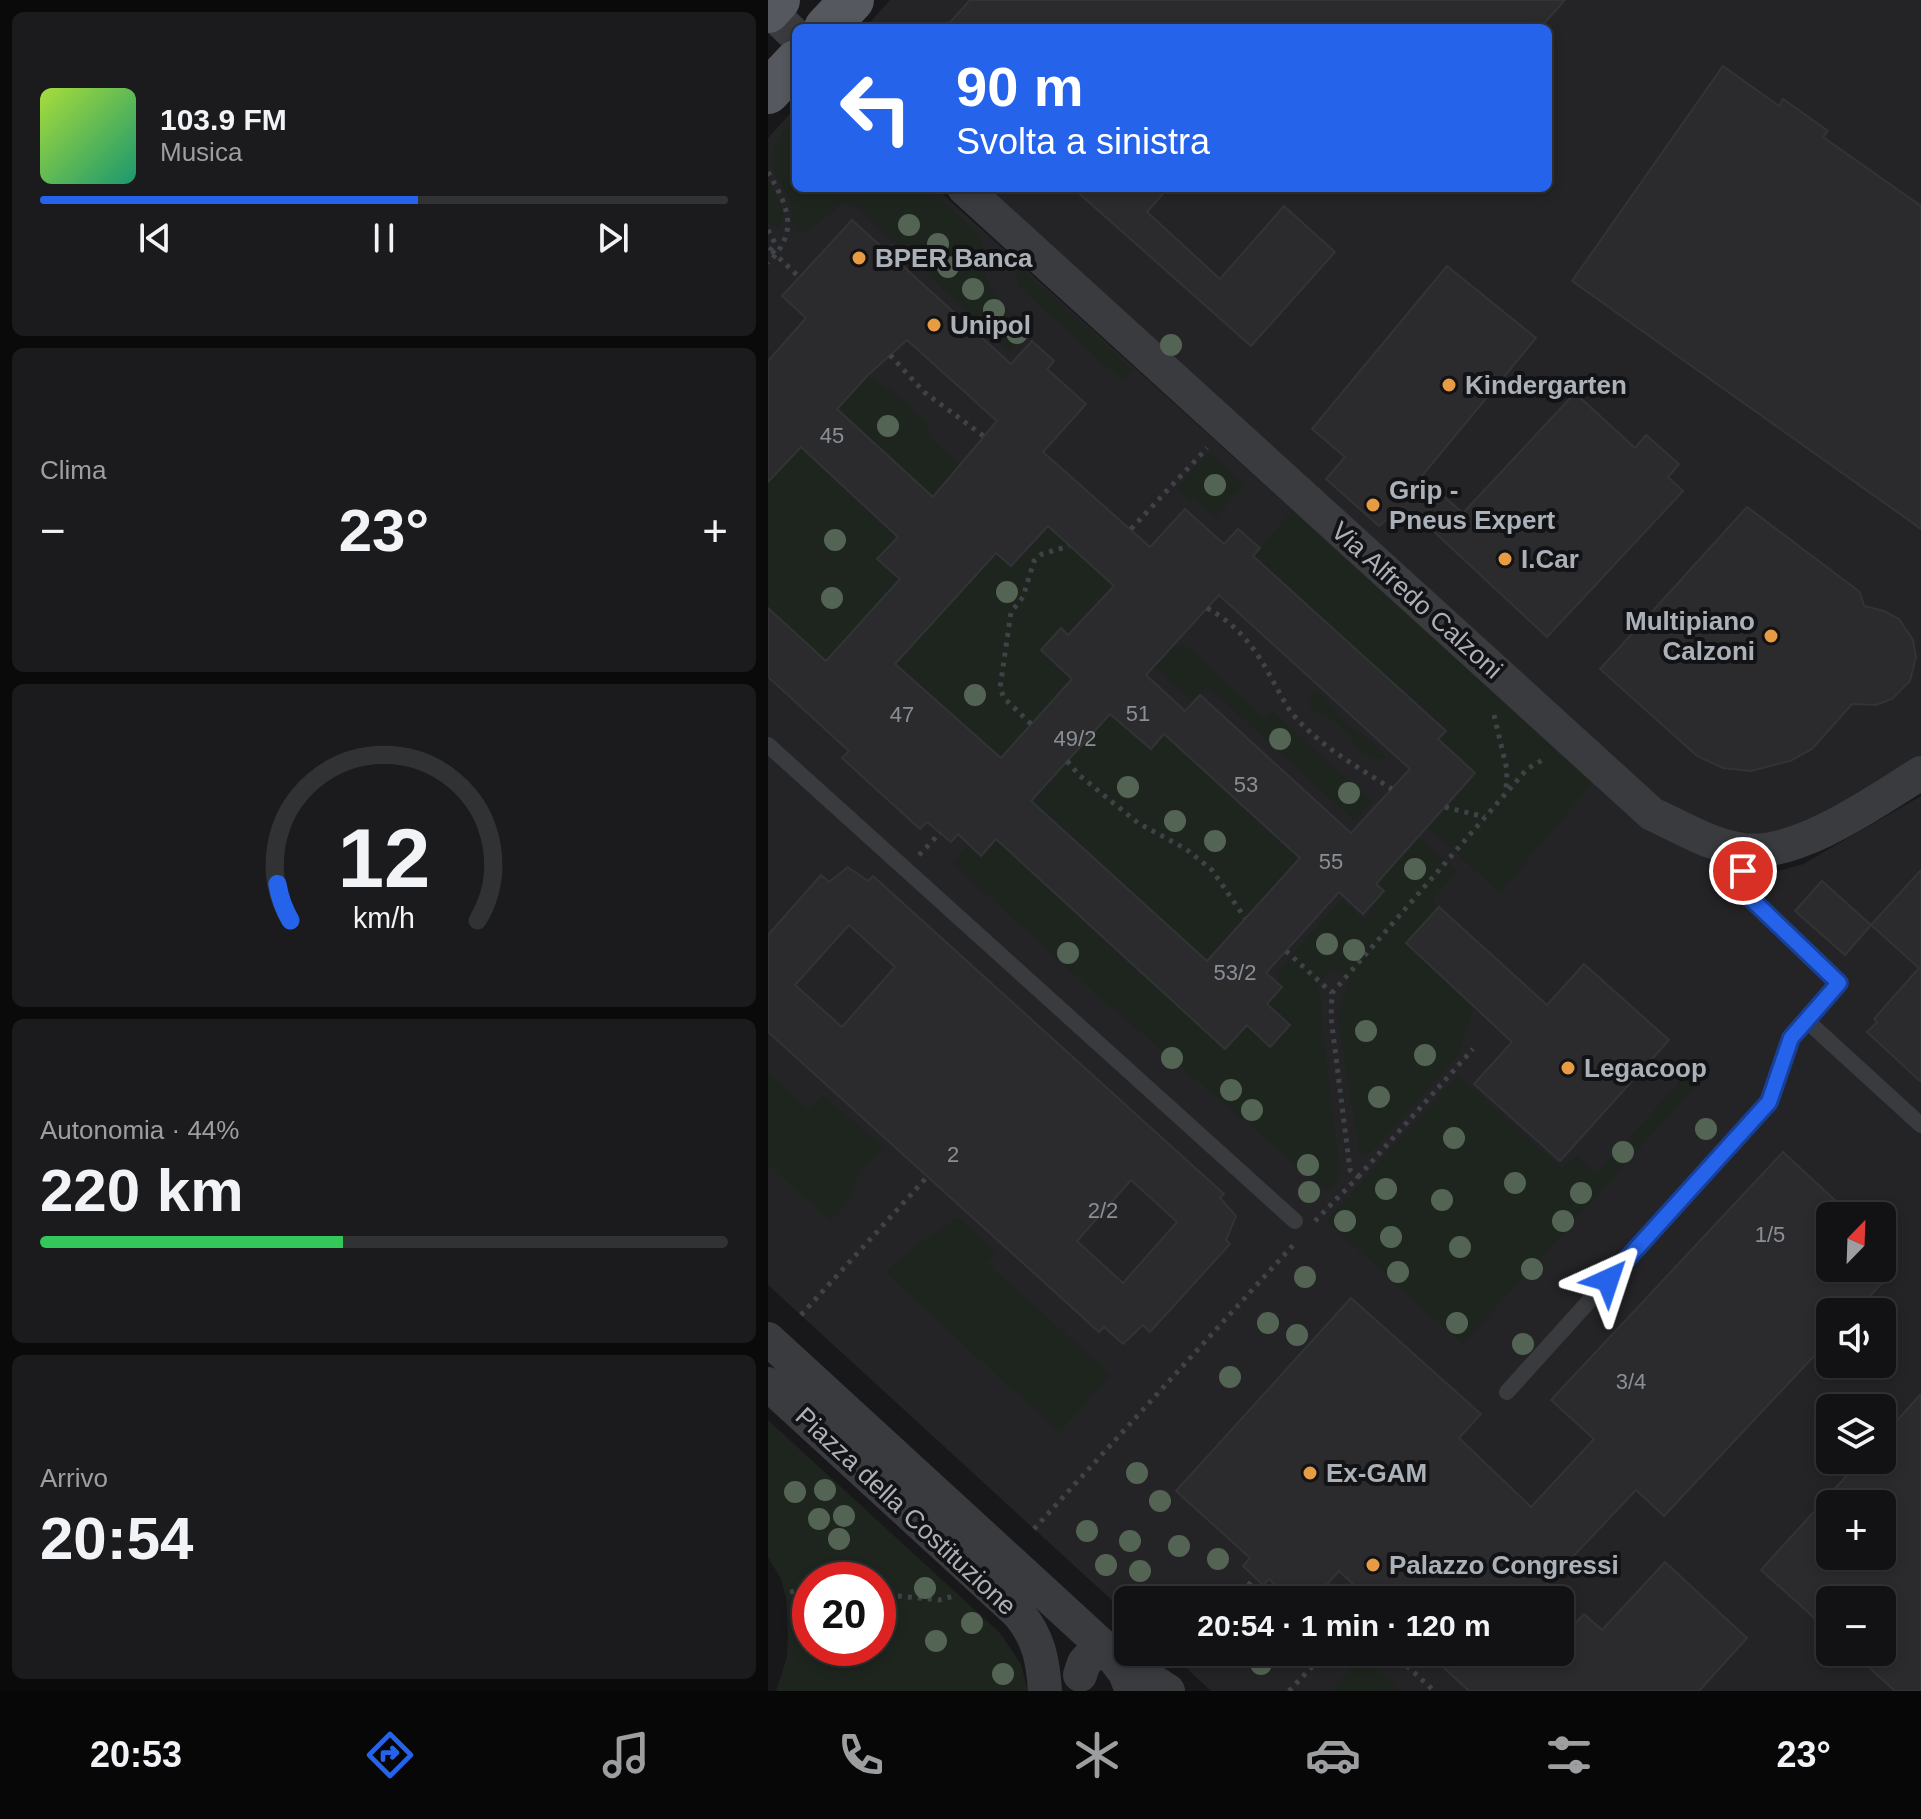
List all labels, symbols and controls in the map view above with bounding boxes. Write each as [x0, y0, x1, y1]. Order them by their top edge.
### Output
text: 90 m [956, 55, 1084, 118]
icon: left [824, 56, 928, 160]
text: 103.9 FM [160, 103, 287, 136]
text: Svolta a sinistra [956, 121, 1210, 162]
text: Musica [160, 137, 242, 167]
icon: previous [133, 216, 177, 260]
icon: pause [362, 216, 406, 260]
icon: next [591, 216, 635, 260]
place label: BPER Banca [875, 243, 1033, 273]
marker: BPER Banca [850, 249, 868, 267]
place label: Unipol [950, 310, 1031, 340]
marker: Unipol [925, 316, 943, 334]
place label: Kindergarten [1465, 370, 1627, 400]
marker: Kindergarten [1440, 376, 1458, 394]
house number: 45 [820, 423, 844, 448]
text: Clima [40, 455, 106, 485]
place label: Grip - Pneus Expert [1389, 475, 1556, 535]
marker: Grip - Pneus Expert [1364, 496, 1382, 514]
text: 23° [339, 497, 429, 564]
text: − [40, 506, 66, 555]
text: + [702, 506, 728, 555]
street label: Via Alfredo Calzoni [1326, 516, 1508, 684]
place label: I.Car [1521, 544, 1579, 574]
marker: I.Car [1496, 550, 1514, 568]
place label: Multipiano Calzoni [1625, 606, 1755, 666]
marker: Multipiano Calzoni [1762, 627, 1780, 645]
house number: 51 [1126, 701, 1150, 726]
house number: 47 [890, 702, 914, 727]
house number: 49/2 [1054, 726, 1096, 751]
house number: 53 [1234, 772, 1258, 797]
text: 12 [338, 812, 430, 905]
pin [1709, 837, 1777, 905]
house number: 55 [1319, 849, 1343, 874]
icon: arrive [1721, 849, 1765, 893]
text: km/h [353, 903, 415, 935]
house number: 53/2 [1214, 960, 1256, 985]
place label: Legacoop [1584, 1053, 1707, 1083]
marker: Legacoop [1559, 1059, 1577, 1077]
text: Autonomia · 44% [40, 1115, 239, 1145]
house number: 2 [947, 1142, 959, 1167]
text: 220 km [40, 1157, 244, 1224]
house number: 2/2 [1088, 1198, 1118, 1223]
north arrow [1816, 1202, 1896, 1282]
map controls [1816, 1202, 1896, 1666]
house number: 1/5 [1755, 1222, 1785, 1247]
position arrow [1566, 1238, 1650, 1322]
button: sound [1816, 1298, 1896, 1378]
house number: 3/4 [1616, 1369, 1646, 1394]
button: layers [1816, 1394, 1896, 1474]
street label: Piazza della Costituzione [790, 1401, 1022, 1621]
place label: Ex-GAM [1326, 1458, 1427, 1488]
text: Arrivo [40, 1463, 108, 1493]
marker: Ex-GAM [1301, 1464, 1319, 1482]
button: + [1816, 1490, 1896, 1570]
text: 20:54 [40, 1505, 193, 1572]
place label: Palazzo Congressi [1389, 1550, 1619, 1580]
marker: Palazzo Congressi [1364, 1556, 1382, 1574]
speed limit sign: 20 [792, 1562, 896, 1666]
button: − [1816, 1586, 1896, 1666]
text: 20:54 · 1 min · 120 m [1197, 1609, 1491, 1642]
icon: directions [362, 1727, 418, 1783]
icon: music [598, 1727, 654, 1783]
icon: phone [833, 1727, 889, 1783]
icon: climate [1069, 1727, 1125, 1783]
icon: car [1305, 1727, 1361, 1783]
icon: filters [1541, 1727, 1597, 1783]
text: 20:53 [90, 1734, 182, 1775]
text: 23° [1777, 1734, 1831, 1775]

